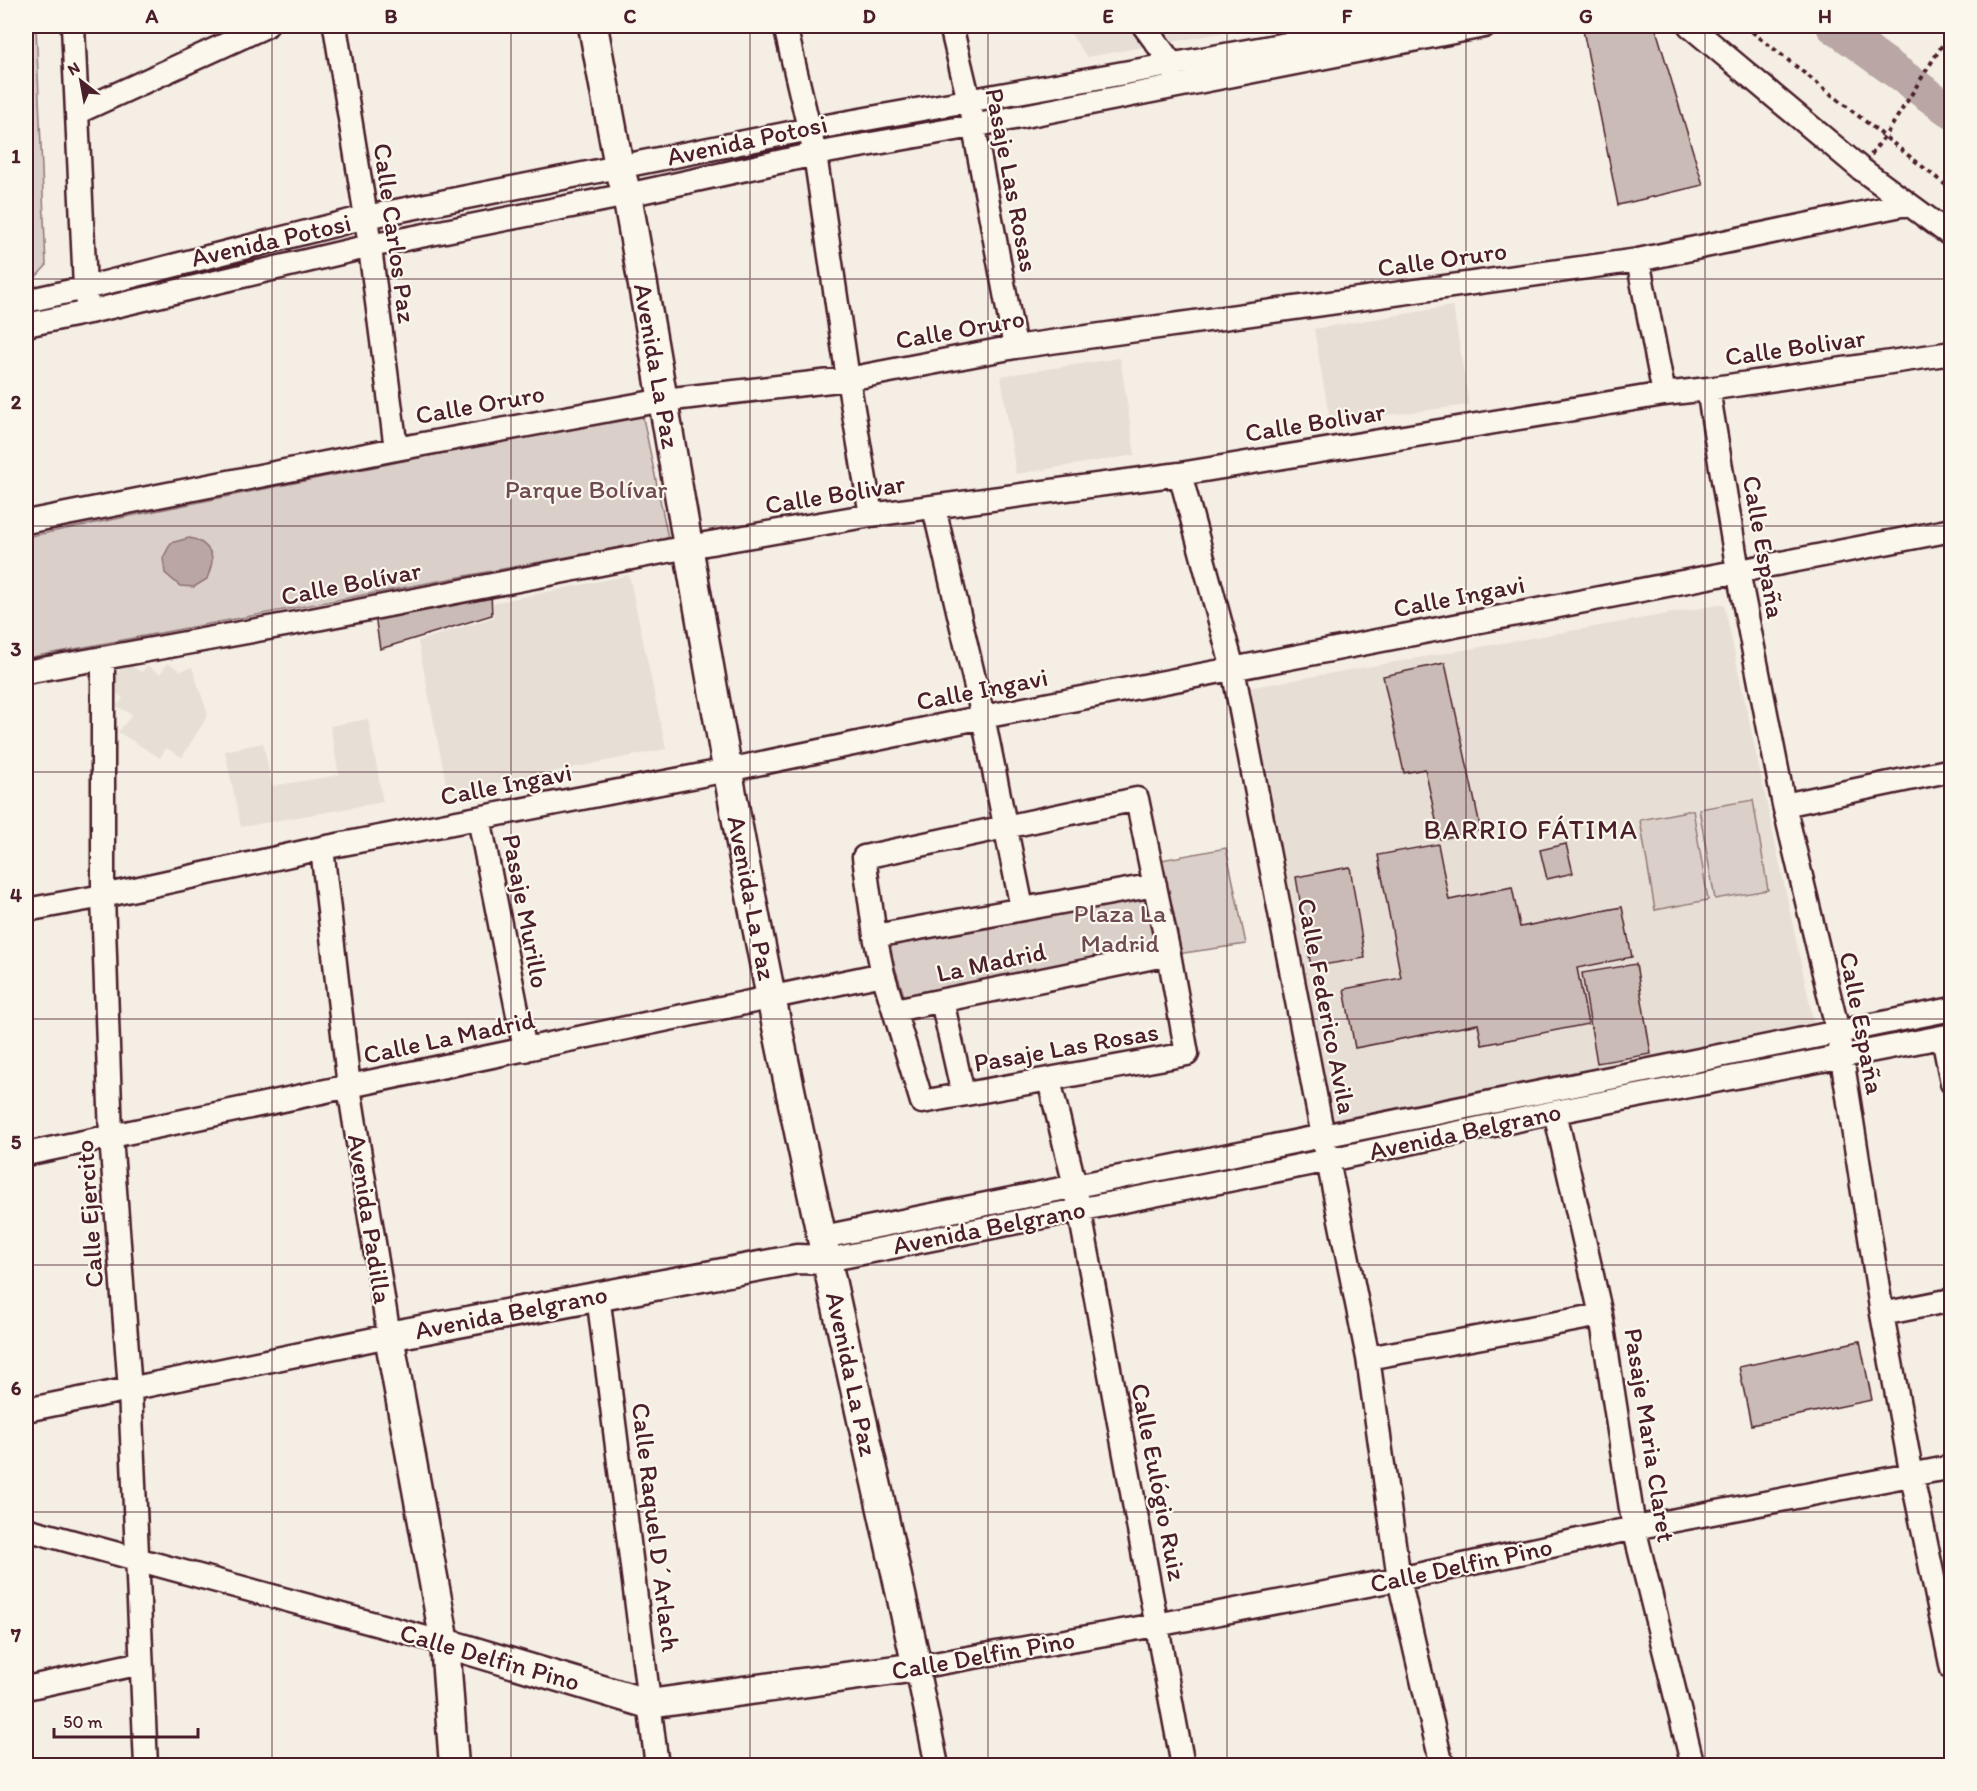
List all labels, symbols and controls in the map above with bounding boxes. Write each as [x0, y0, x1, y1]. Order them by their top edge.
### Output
text: A [145, 4, 159, 28]
text: B [385, 4, 398, 28]
text: C [624, 4, 637, 28]
text: D [862, 4, 876, 28]
text: E [1102, 4, 1114, 28]
text: F [1342, 4, 1353, 28]
text: G [1579, 4, 1593, 28]
text: H [1818, 4, 1832, 28]
north arrow [51, 51, 111, 111]
text: N [64, 58, 83, 79]
street label: Pasaje Las Rosas [978, 85, 1046, 275]
street label: Avenida Potosi [664, 107, 830, 173]
street label: Calle Carlos Paz [367, 141, 423, 325]
text: 1 [11, 144, 21, 168]
street label: Avenida Potosi [188, 206, 354, 274]
street label: Calle Oruro [1375, 234, 1509, 284]
street label: Avenida La Paz [627, 281, 687, 451]
street label: Calle Oruro [893, 302, 1027, 356]
street label: Calle Bolivar [1723, 321, 1867, 373]
street label: Calle Oruro [413, 377, 547, 431]
text: 2 [11, 390, 22, 414]
street label: Calle Bolivar [1243, 395, 1388, 449]
street label: Calle Bolivar [763, 467, 908, 521]
park label: Parque Bolívar [505, 473, 667, 505]
street label: Calle España [1736, 473, 1792, 621]
street label: Calle Bolívar [278, 554, 424, 612]
street label: Calle Ingavi [1391, 568, 1527, 624]
text: 3 [11, 637, 22, 661]
street label: Calle Ingavi [914, 661, 1050, 717]
street label: Calle Ingavi [438, 756, 574, 812]
street label: Avenida La Paz [720, 813, 784, 983]
district label: BARRIO FÁTIMA [1424, 813, 1638, 846]
street label: Pasaje Murillo [495, 831, 557, 991]
text: 4 [10, 883, 22, 907]
street label: Calle Federico Avila [1290, 895, 1364, 1117]
park label: Plaza La Madrid [1074, 897, 1167, 959]
street label: La Madrid [933, 935, 1049, 989]
street label: Calle España [1832, 949, 1892, 1098]
street label: Calle La Madrid [360, 1003, 538, 1071]
street label: Pasaje Las Rosas [971, 1015, 1161, 1079]
street label: Avenida Belgrano [1366, 1095, 1564, 1167]
text: 5 [11, 1130, 22, 1154]
street label: Avenida Padilla [341, 1132, 399, 1307]
street label: Calle Ejercito [68, 1139, 110, 1289]
street label: Avenida Belgrano [890, 1193, 1088, 1261]
street label: Avenida Belgrano [412, 1278, 610, 1346]
street label: Avenida La Paz [819, 1289, 885, 1459]
street label: Pasaje Maria Claret [1617, 1326, 1683, 1545]
text: 6 [11, 1376, 22, 1400]
street label: Calle Eulógio Ruiz [1124, 1380, 1194, 1584]
street label: Calle Raquel D´Arlach [625, 1401, 687, 1653]
street label: Calle Delfin Pino [1367, 1530, 1555, 1600]
street label: Calle Delfin Pino [396, 1616, 584, 1698]
text: 7 [10, 1623, 21, 1647]
street label: Calle Delfin Pino [889, 1623, 1077, 1687]
scale bar [54, 1701, 198, 1739]
text: 50 m [63, 1711, 103, 1733]

